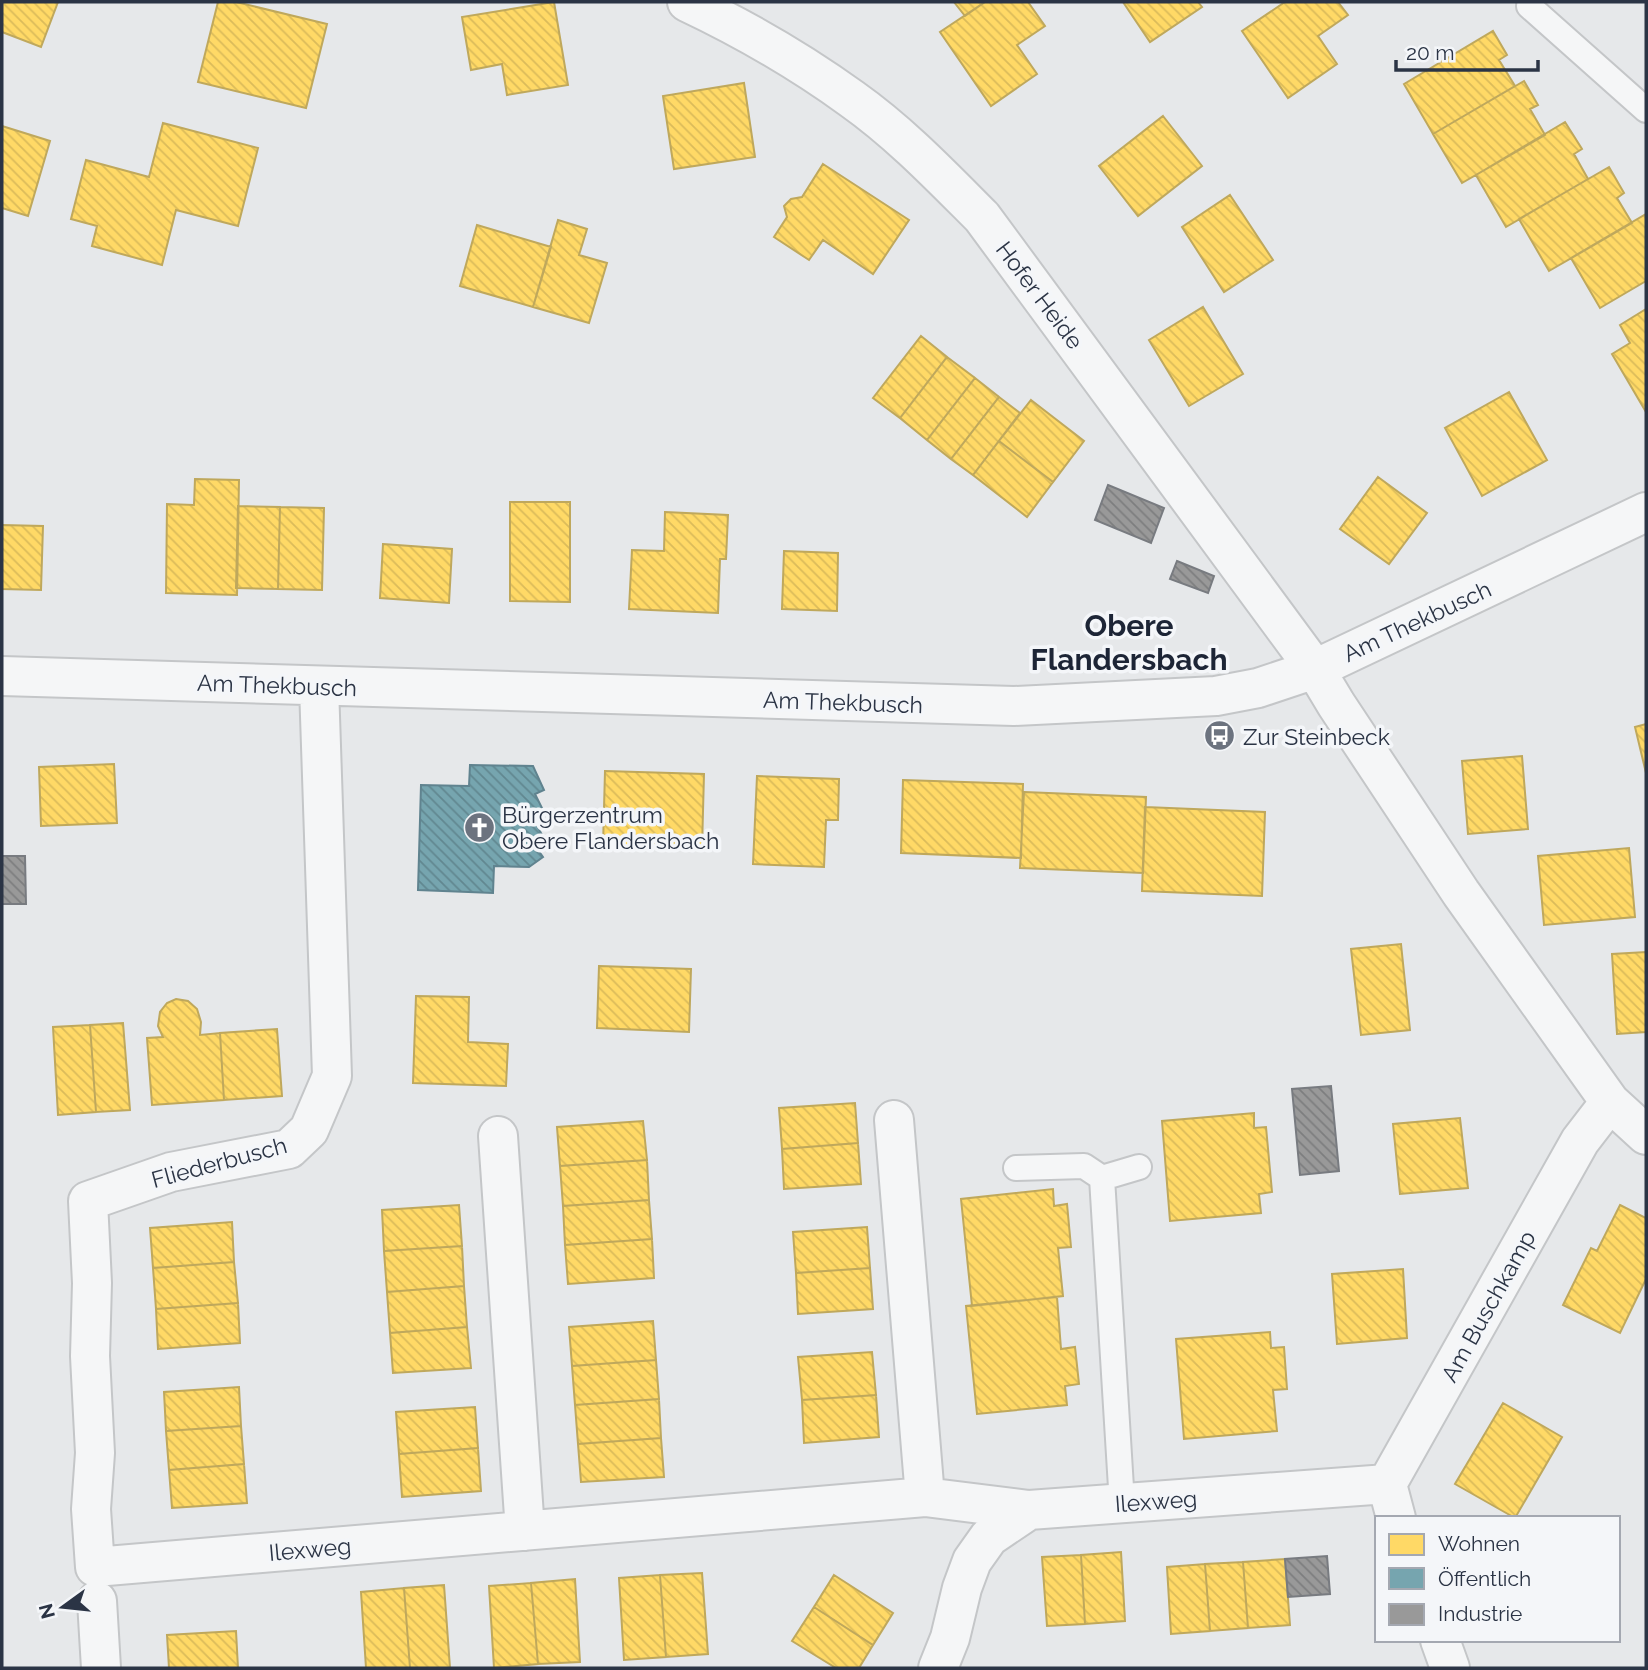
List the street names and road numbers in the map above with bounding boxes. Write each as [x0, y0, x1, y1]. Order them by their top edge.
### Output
street label: Hofer Heide [991, 236, 1089, 354]
street label: Am Thekbusch [1339, 575, 1495, 667]
street label: Am Thekbusch [197, 669, 357, 701]
street label: Am Thekbusch [763, 686, 923, 718]
street label: Fliederbusch [148, 1131, 290, 1193]
street label: Am Buschkamp [1435, 1226, 1541, 1386]
street label: Ilexweg [1114, 1485, 1198, 1517]
street label: Ilexweg [268, 1532, 352, 1566]

